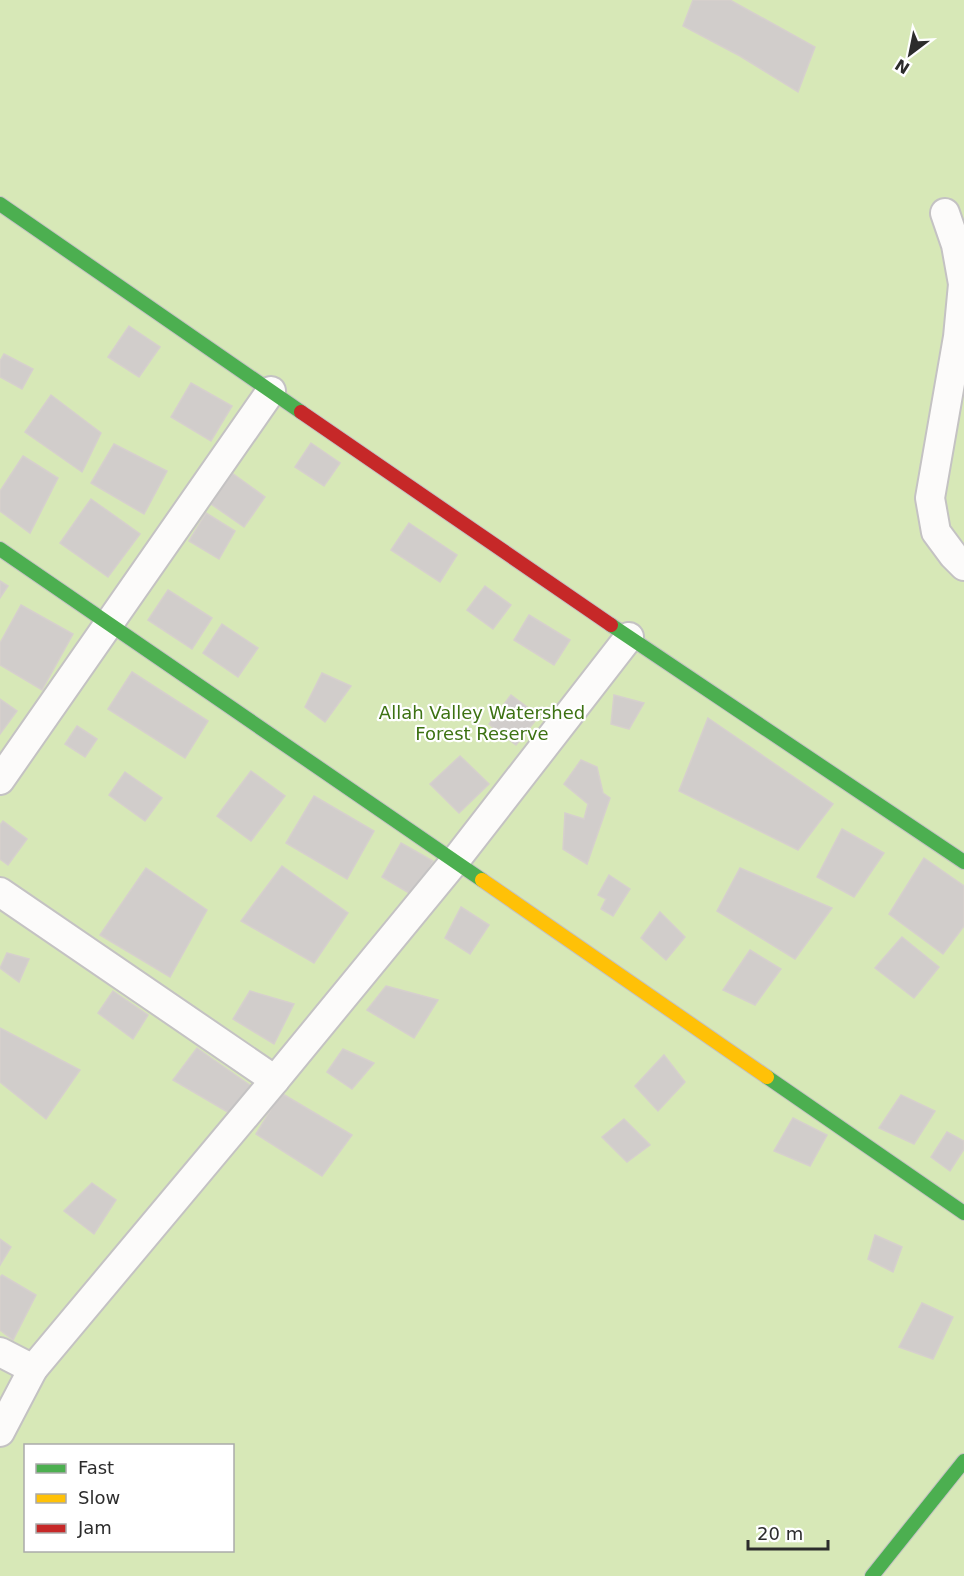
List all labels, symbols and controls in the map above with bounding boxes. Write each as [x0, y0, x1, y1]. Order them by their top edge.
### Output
north arrow [880, 24, 940, 84]
text: N [892, 55, 913, 78]
park label: Allah Valley Watershed Forest Reserve [379, 702, 585, 744]
legend [24, 1444, 234, 1552]
text: Fast [78, 1457, 114, 1478]
text: Slow [78, 1487, 120, 1508]
scale bar [748, 1513, 828, 1551]
text: Jam [77, 1517, 112, 1538]
text: 20 m [757, 1523, 803, 1544]

